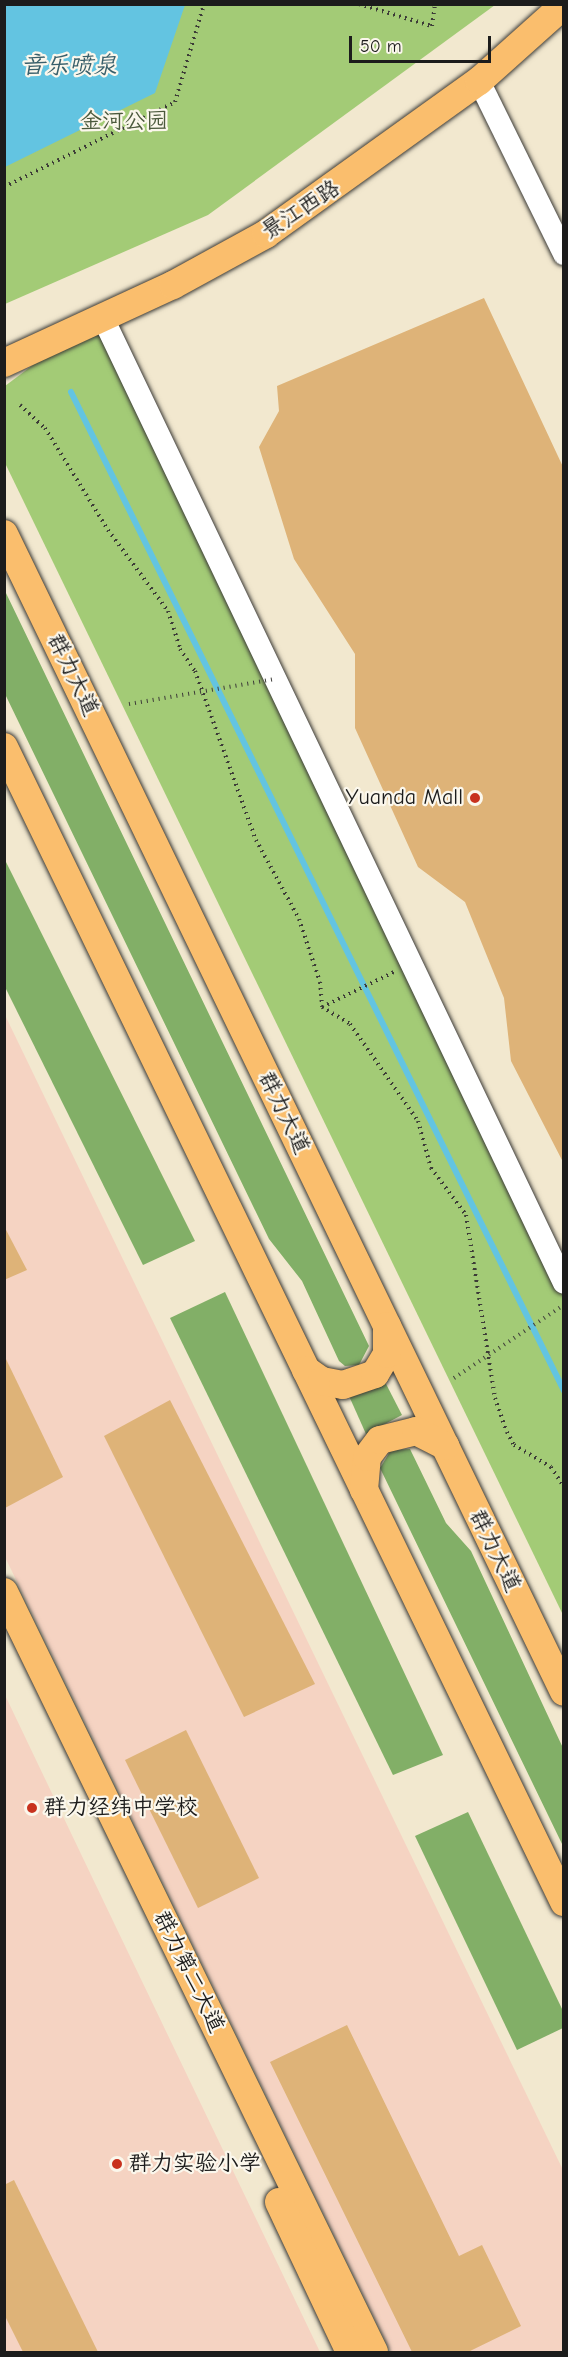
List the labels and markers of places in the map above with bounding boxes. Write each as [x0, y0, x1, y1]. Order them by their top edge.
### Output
place label: Yuanda Mall [345, 785, 463, 811]
marker: Yuanda Mall [468, 791, 482, 805]
place label: 群力经纬中学校 [44, 1795, 198, 1821]
marker: 群力经纬中学校 [25, 1801, 39, 1815]
place label: 群力实验小学 [129, 2151, 261, 2177]
marker: 群力实验小学 [110, 2157, 124, 2171]

